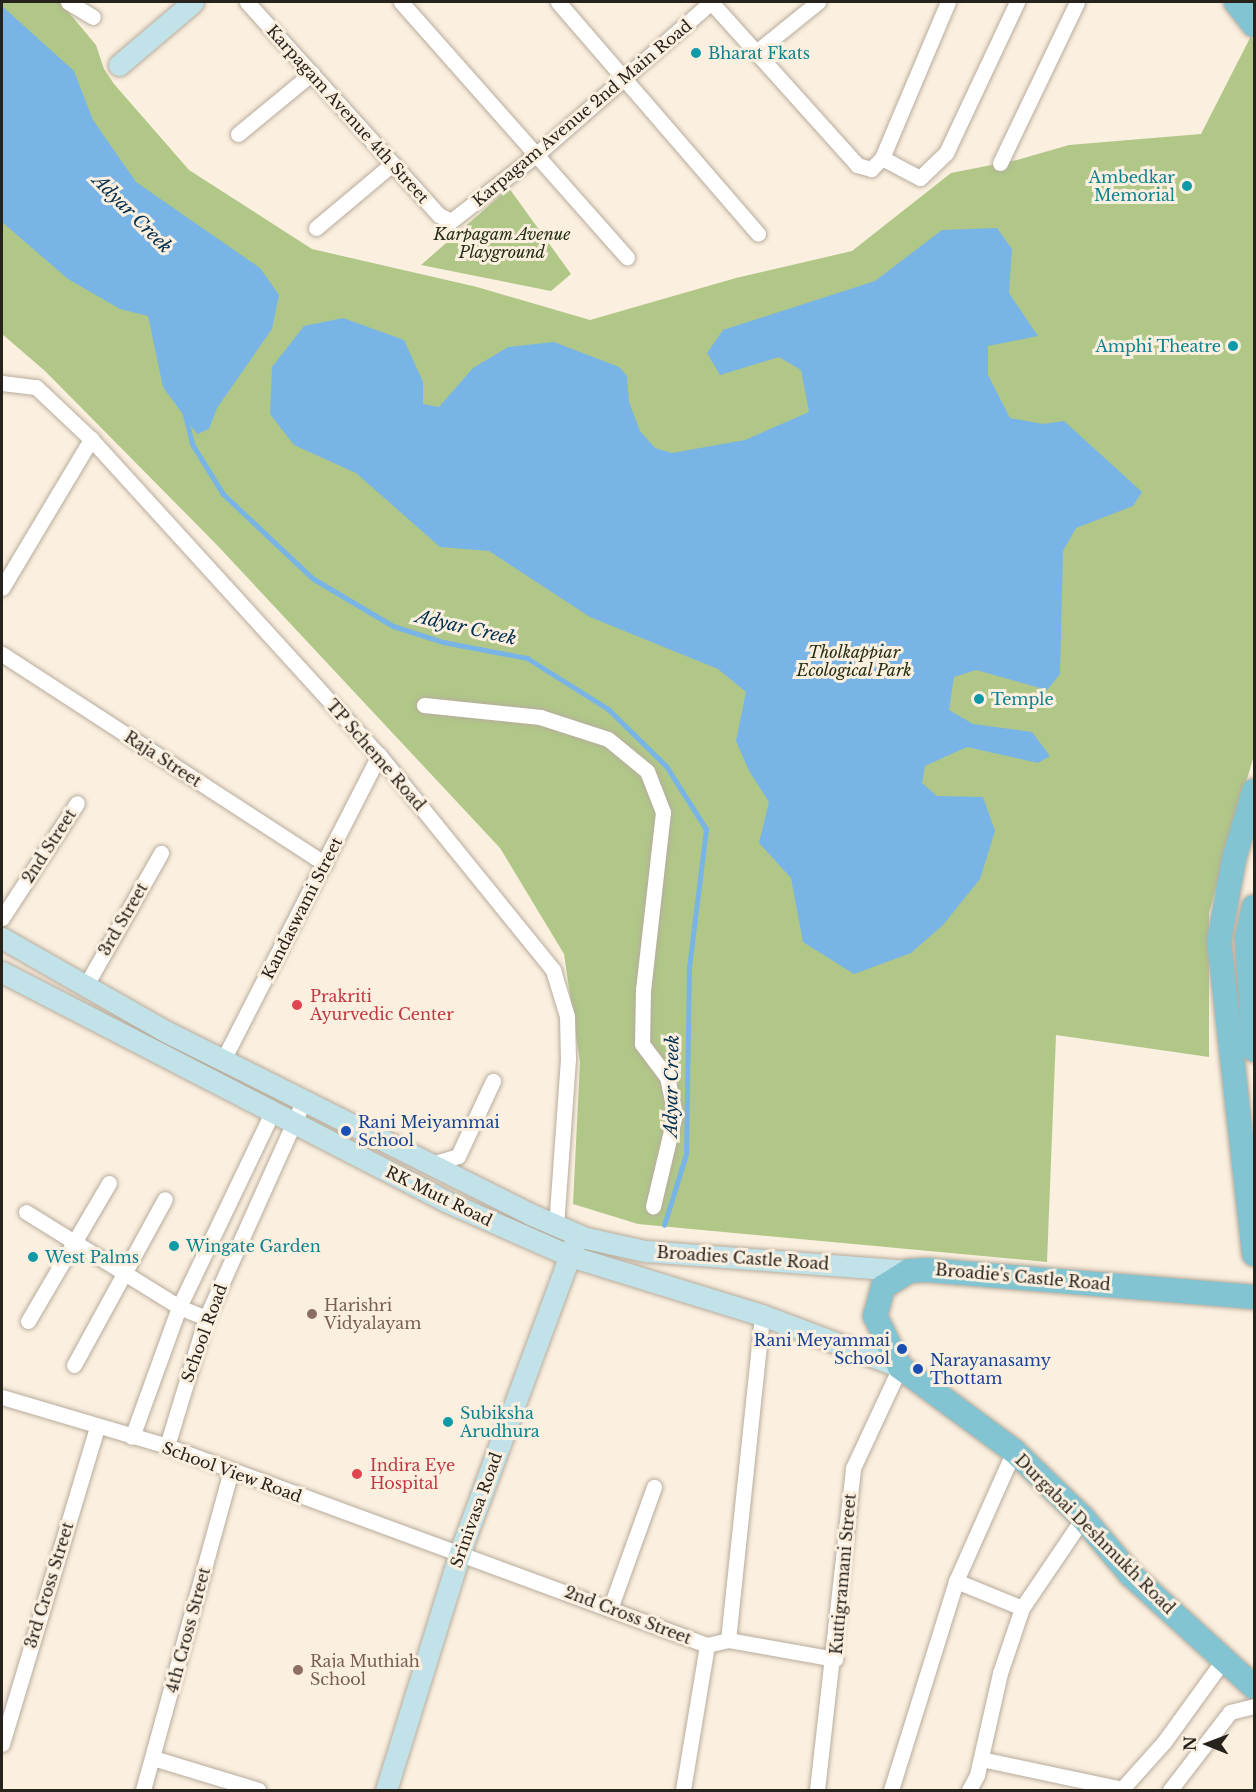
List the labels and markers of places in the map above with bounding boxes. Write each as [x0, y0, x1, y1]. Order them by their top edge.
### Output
place label: Bharat Fkats [708, 43, 810, 63]
marker: Bharat Fkats [689, 46, 703, 60]
place label: Ambedkar Memorial [1089, 167, 1175, 205]
marker: Ambedkar Memorial [1180, 179, 1194, 193]
place label: Amphi Theatre [1095, 336, 1221, 356]
marker: Amphi Theatre [1226, 339, 1240, 353]
place label: Temple [991, 689, 1054, 709]
marker: Temple [972, 692, 986, 706]
place label: Prakriti Ayurvedic Center [310, 986, 454, 1024]
marker: Prakriti Ayurvedic Center [288, 996, 306, 1014]
place label: Rani Meiyammai School [358, 1112, 500, 1150]
marker: Rani Meiyammai School [339, 1124, 353, 1138]
place label: Wingate Garden [186, 1236, 321, 1256]
marker: Wingate Garden [167, 1239, 181, 1253]
place label: West Palms [45, 1247, 139, 1267]
marker: West Palms [26, 1250, 40, 1264]
place label: Harishri Vidyalayam [324, 1295, 421, 1333]
marker: Harishri Vidyalayam [305, 1307, 319, 1321]
place label: Rani Meyammai School [754, 1330, 890, 1368]
marker: Rani Meyammai School [895, 1342, 909, 1356]
place label: Narayanasamy Thottam [930, 1350, 1051, 1388]
marker: Narayanasamy Thottam [911, 1362, 925, 1376]
place label: Subiksha Arudhura [460, 1403, 540, 1441]
marker: Subiksha Arudhura [441, 1415, 455, 1429]
place label: Indira Eye Hospital [370, 1455, 455, 1493]
marker: Indira Eye Hospital [348, 1465, 366, 1483]
place label: Raja Muthiah School [310, 1651, 420, 1689]
marker: Raja Muthiah School [291, 1663, 305, 1677]

